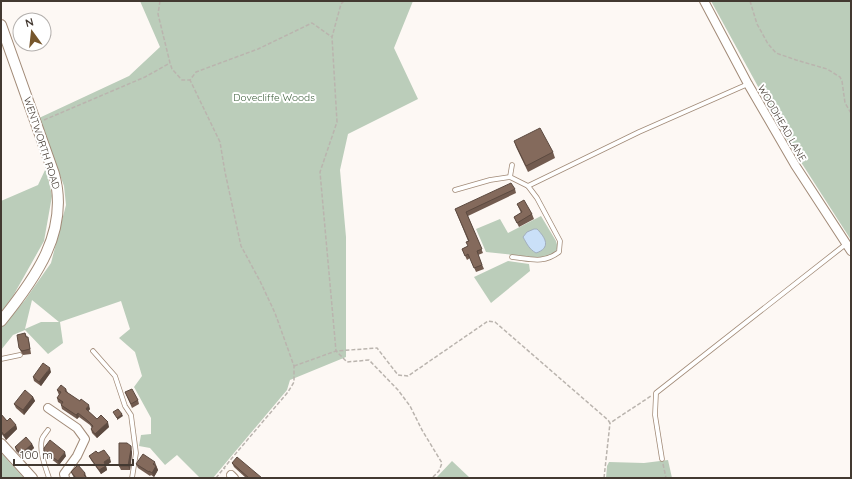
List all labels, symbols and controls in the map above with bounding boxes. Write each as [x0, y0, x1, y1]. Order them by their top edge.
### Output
north arrow [12, 12, 52, 52]
text: N [24, 15, 35, 30]
street label: WOODHEAD LANE [755, 82, 809, 164]
park label: Dovecliffe Woods [233, 91, 315, 104]
street label: WENTWORTH ROAD [21, 95, 63, 191]
scale bar [14, 441, 133, 467]
text: 100 m [20, 447, 53, 462]

